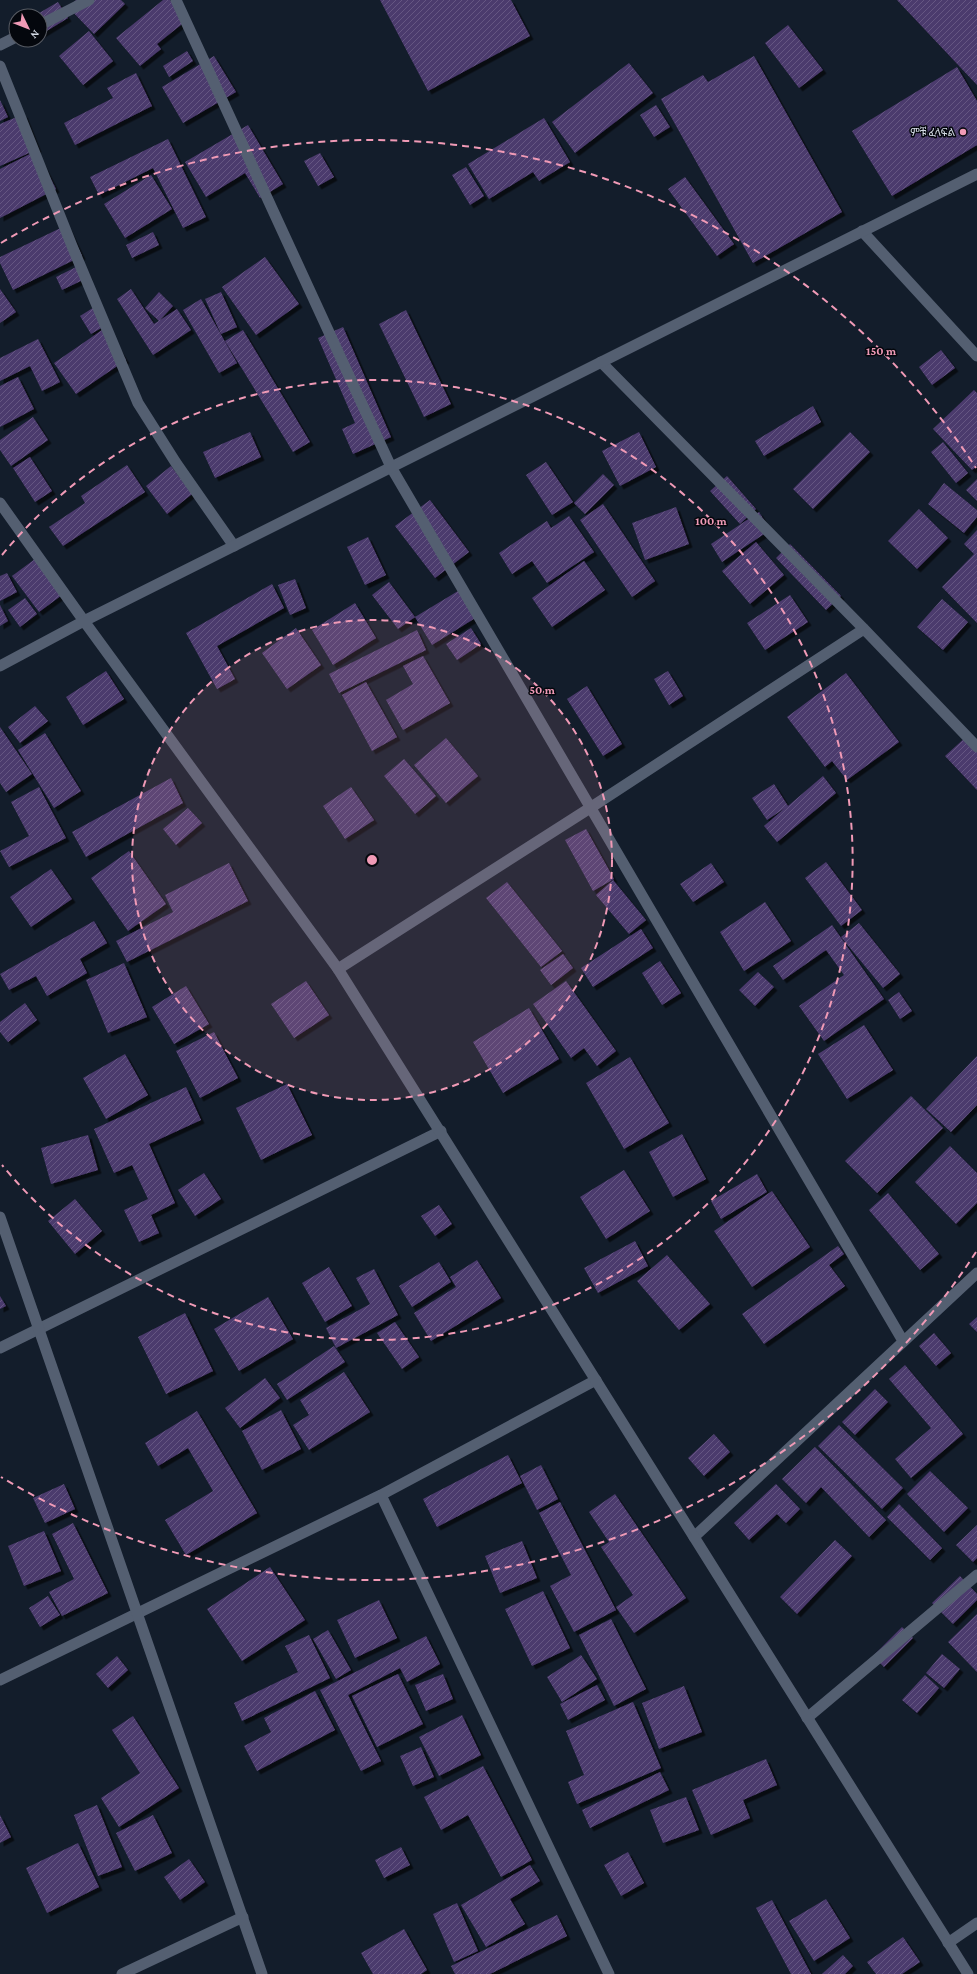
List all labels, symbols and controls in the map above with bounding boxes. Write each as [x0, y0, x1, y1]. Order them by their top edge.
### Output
north arrow [8, 8, 48, 48]
text: N [28, 28, 42, 42]
place label: ምቹ ፈላፍል [910, 126, 956, 138]
marker: ምቹ ፈላፍል [958, 127, 968, 137]
text: 150 m [866, 344, 897, 358]
text: 100 m [695, 514, 728, 528]
text: 50 m [529, 683, 556, 697]
centre of rings [365, 853, 379, 867]

